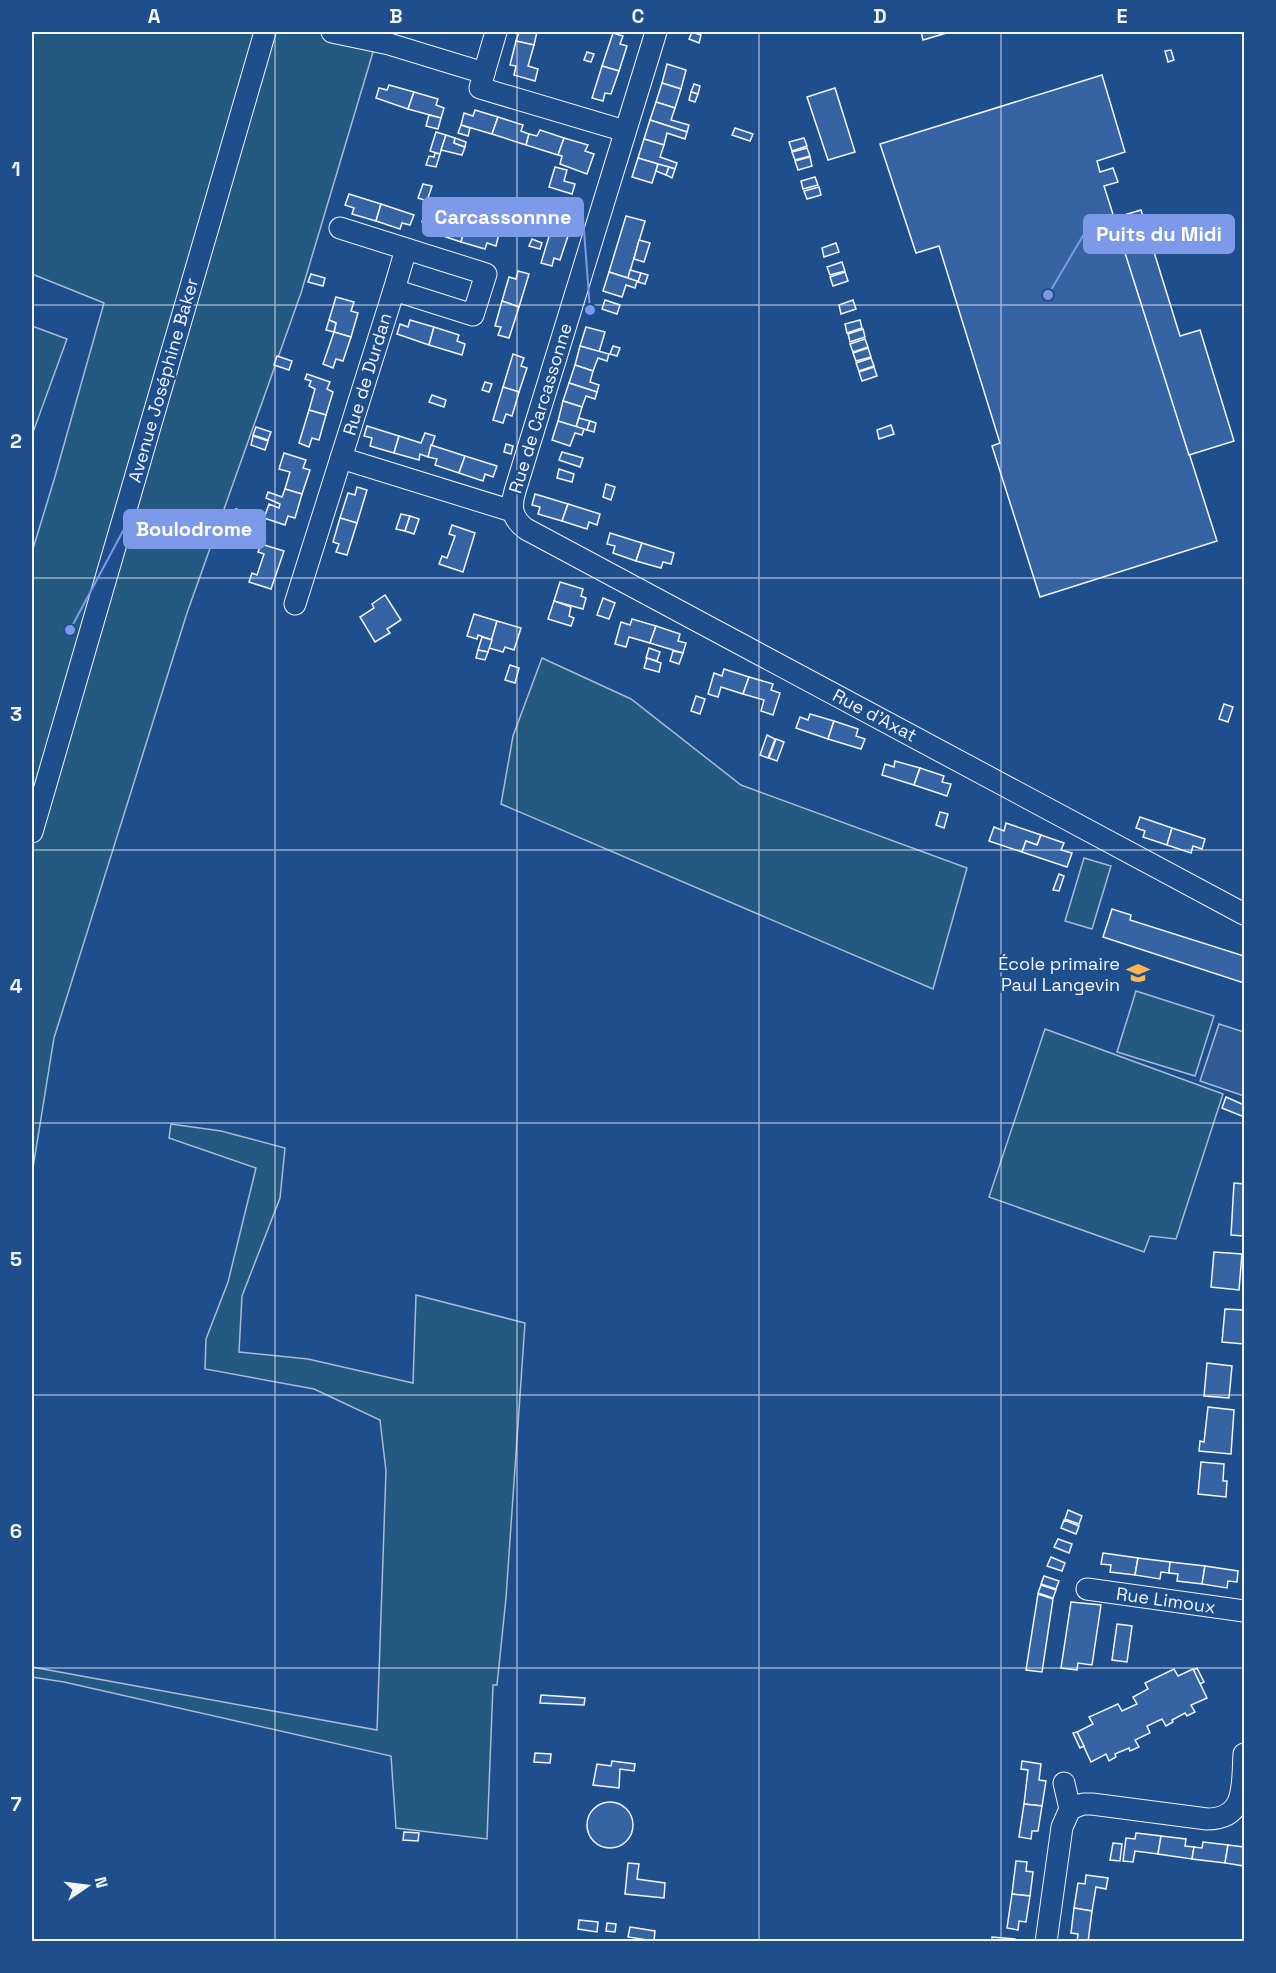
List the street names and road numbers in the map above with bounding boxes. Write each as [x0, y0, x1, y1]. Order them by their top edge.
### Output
street label: Avenue Joséphine Baker [123, 275, 203, 485]
street label: Rue de Durdan [337, 310, 397, 438]
street label: Rue de Carcassonne [503, 320, 577, 496]
street label: Rue d'Axat [829, 683, 921, 747]
street label: Rue Limoux [1115, 1582, 1217, 1618]

